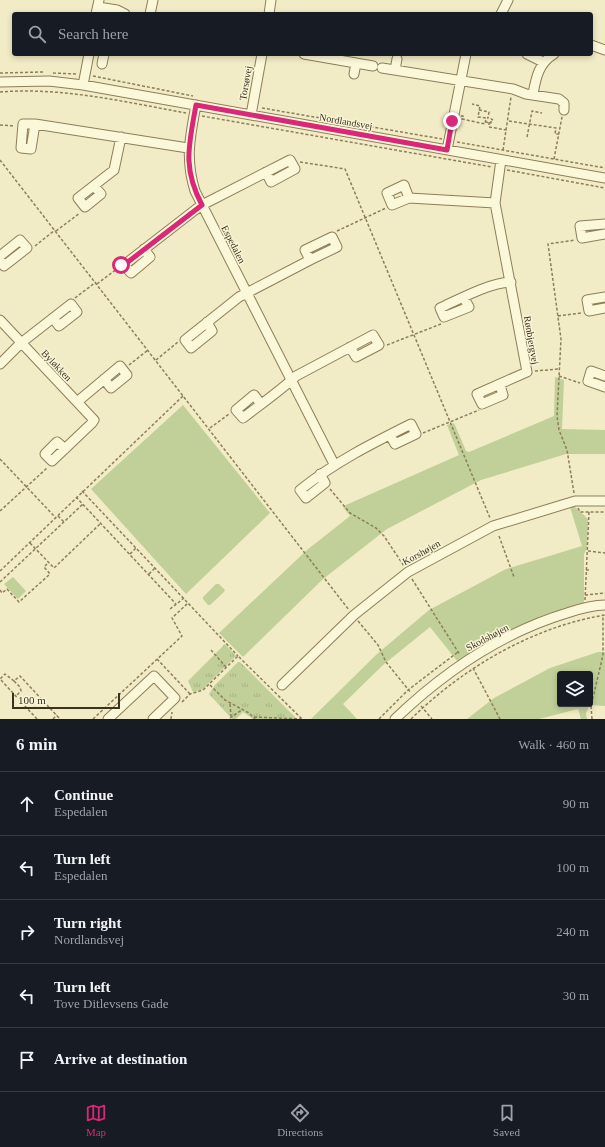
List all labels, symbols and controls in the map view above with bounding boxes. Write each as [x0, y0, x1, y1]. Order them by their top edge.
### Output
search box [12, 12, 593, 56]
icon: search [26, 23, 48, 45]
text: Search here [58, 26, 128, 42]
street label: Torsøvej [237, 65, 254, 101]
street label: Nordlandsvej [318, 111, 373, 132]
route end [443, 112, 461, 130]
street label: Espedalen [219, 223, 248, 265]
route start [112, 256, 130, 274]
street label: Rønbjergvej [522, 315, 541, 365]
street label: Byløkken [39, 347, 74, 383]
street label: Korshøjen [400, 538, 442, 567]
street label: Skodshøjen [464, 622, 510, 653]
map controls [557, 671, 593, 707]
button: layers [557, 671, 593, 707]
scale bar [12, 691, 120, 710]
text: 100 m [18, 694, 46, 706]
text: 6 min [16, 735, 57, 754]
text: Walk · 460 m [518, 737, 589, 752]
text: Continue [54, 787, 113, 803]
icon: ahead [16, 793, 38, 815]
text: 90 m [563, 796, 589, 811]
text: Espedalen [54, 804, 107, 819]
text: Turn left [54, 851, 111, 867]
icon: left [16, 857, 38, 879]
text: 100 m [556, 860, 589, 875]
text: Espedalen [54, 868, 107, 883]
text: Turn right [54, 915, 121, 931]
icon: right [16, 921, 38, 943]
text: 240 m [556, 924, 589, 939]
text: Nordlandsvej [54, 932, 124, 947]
text: Turn left [54, 979, 111, 995]
icon: left [16, 985, 38, 1007]
text: 30 m [563, 988, 589, 1003]
text: Tove Ditlevsens Gade [54, 996, 169, 1011]
icon: arrive [16, 1049, 38, 1071]
text: Arrive at destination [54, 1051, 187, 1067]
tab: Map [85, 1102, 107, 1138]
tab: Directions [277, 1102, 323, 1138]
tab: Saved [493, 1102, 520, 1138]

